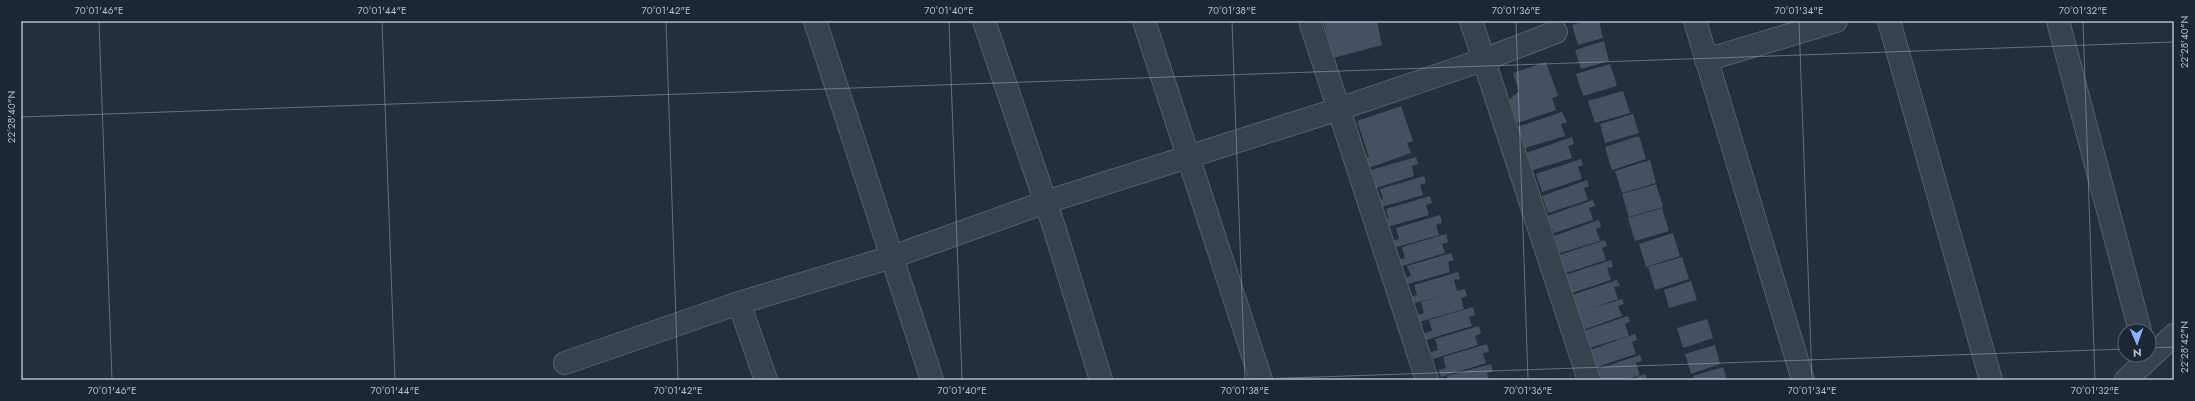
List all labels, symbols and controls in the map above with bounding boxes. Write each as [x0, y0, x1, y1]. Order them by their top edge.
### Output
text: 70°01'46"E [74, 3, 124, 18]
text: 70°01'44"E [357, 3, 407, 18]
text: 70°01'42"E [641, 3, 691, 18]
text: 70°01'40"E [924, 3, 974, 18]
text: 70°01'38"E [1208, 3, 1256, 18]
text: 70°01'36"E [1492, 3, 1540, 18]
text: 70°01'34"E [1775, 3, 1823, 18]
text: 70°01'32"E [2059, 3, 2107, 18]
text: 22°28'40"N [2177, 16, 2192, 68]
text: 22°28'40"N [4, 91, 19, 143]
text: 22°28'42"N [2177, 321, 2192, 373]
north arrow [2117, 323, 2157, 363]
text: N [2133, 345, 2142, 361]
text: 70°01'46"E [87, 383, 137, 398]
text: 70°01'44"E [370, 383, 420, 398]
text: 70°01'42"E [653, 383, 703, 398]
text: 70°01'40"E [937, 383, 987, 398]
text: 70°01'38"E [1221, 383, 1269, 398]
text: 70°01'36"E [1504, 383, 1552, 398]
text: 70°01'34"E [1788, 383, 1836, 398]
text: 70°01'32"E [2071, 383, 2119, 398]

